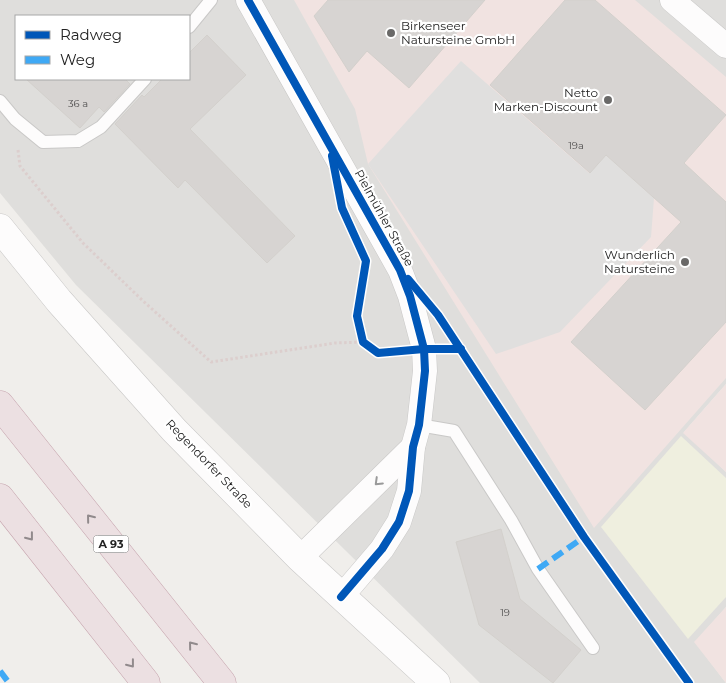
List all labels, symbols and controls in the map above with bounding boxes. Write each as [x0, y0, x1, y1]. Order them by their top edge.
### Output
legend [15, 15, 190, 80]
place label: Birkenseer Natursteine GmbH [401, 18, 515, 47]
text: Radweg [60, 25, 122, 44]
marker: Birkenseer Natursteine GmbH [385, 27, 397, 39]
text: Weg [60, 50, 95, 69]
place label: Netto Marken-Discount [494, 85, 598, 114]
marker: Netto Marken-Discount [602, 94, 614, 106]
house number: 36 a [68, 97, 88, 110]
house number: 19a [568, 139, 584, 152]
street label: Pielmühler Straße [352, 167, 417, 269]
place label: Wunderlich Natursteine [604, 247, 675, 276]
marker: Wunderlich Natursteine [679, 256, 691, 268]
street label: Regendorfer Straße [163, 416, 256, 511]
one-way arrow [375, 476, 384, 485]
one-way arrow [88, 515, 96, 524]
one-way arrow [25, 531, 34, 540]
road number: A 93 [94, 536, 128, 552]
house number: 19 [500, 606, 510, 619]
one-way arrow [189, 642, 197, 651]
one-way arrow [126, 658, 134, 667]

